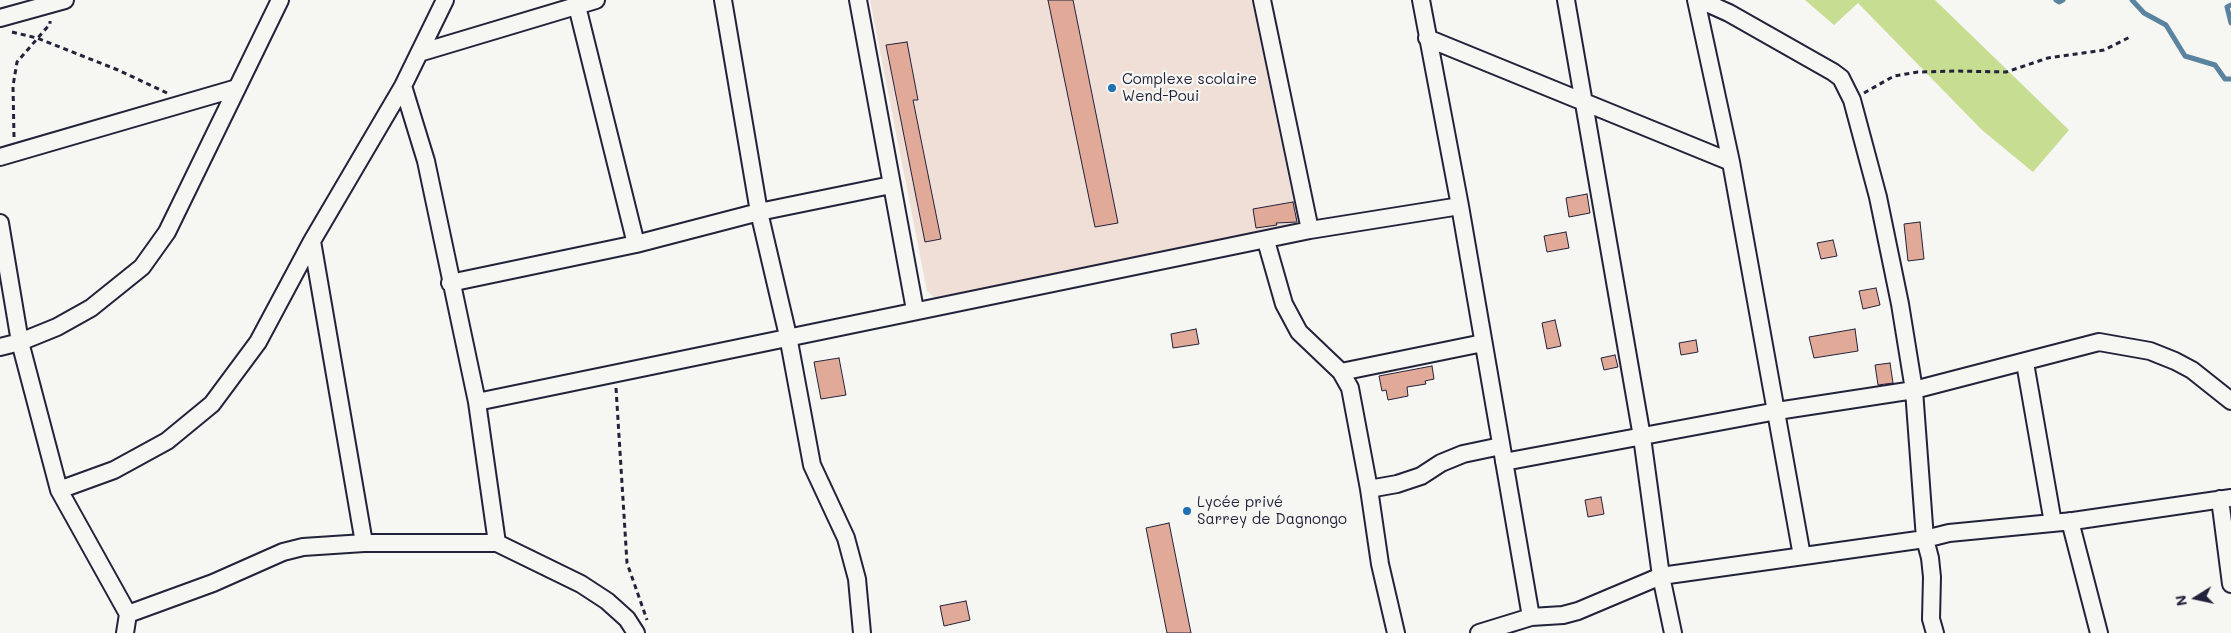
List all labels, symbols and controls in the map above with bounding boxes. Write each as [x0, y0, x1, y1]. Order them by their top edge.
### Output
place label: Complexe scolaire Wend-Poui [1122, 70, 1257, 105]
marker: Complexe scolaire Wend-Poui [1106, 82, 1118, 94]
place label: Lycée privé Sarrey de Dagnongo [1197, 493, 1347, 528]
marker: Lycée privé Sarrey de Dagnongo [1181, 505, 1193, 517]
north arrow [2171, 573, 2221, 623]
text: N [2170, 594, 2191, 608]

